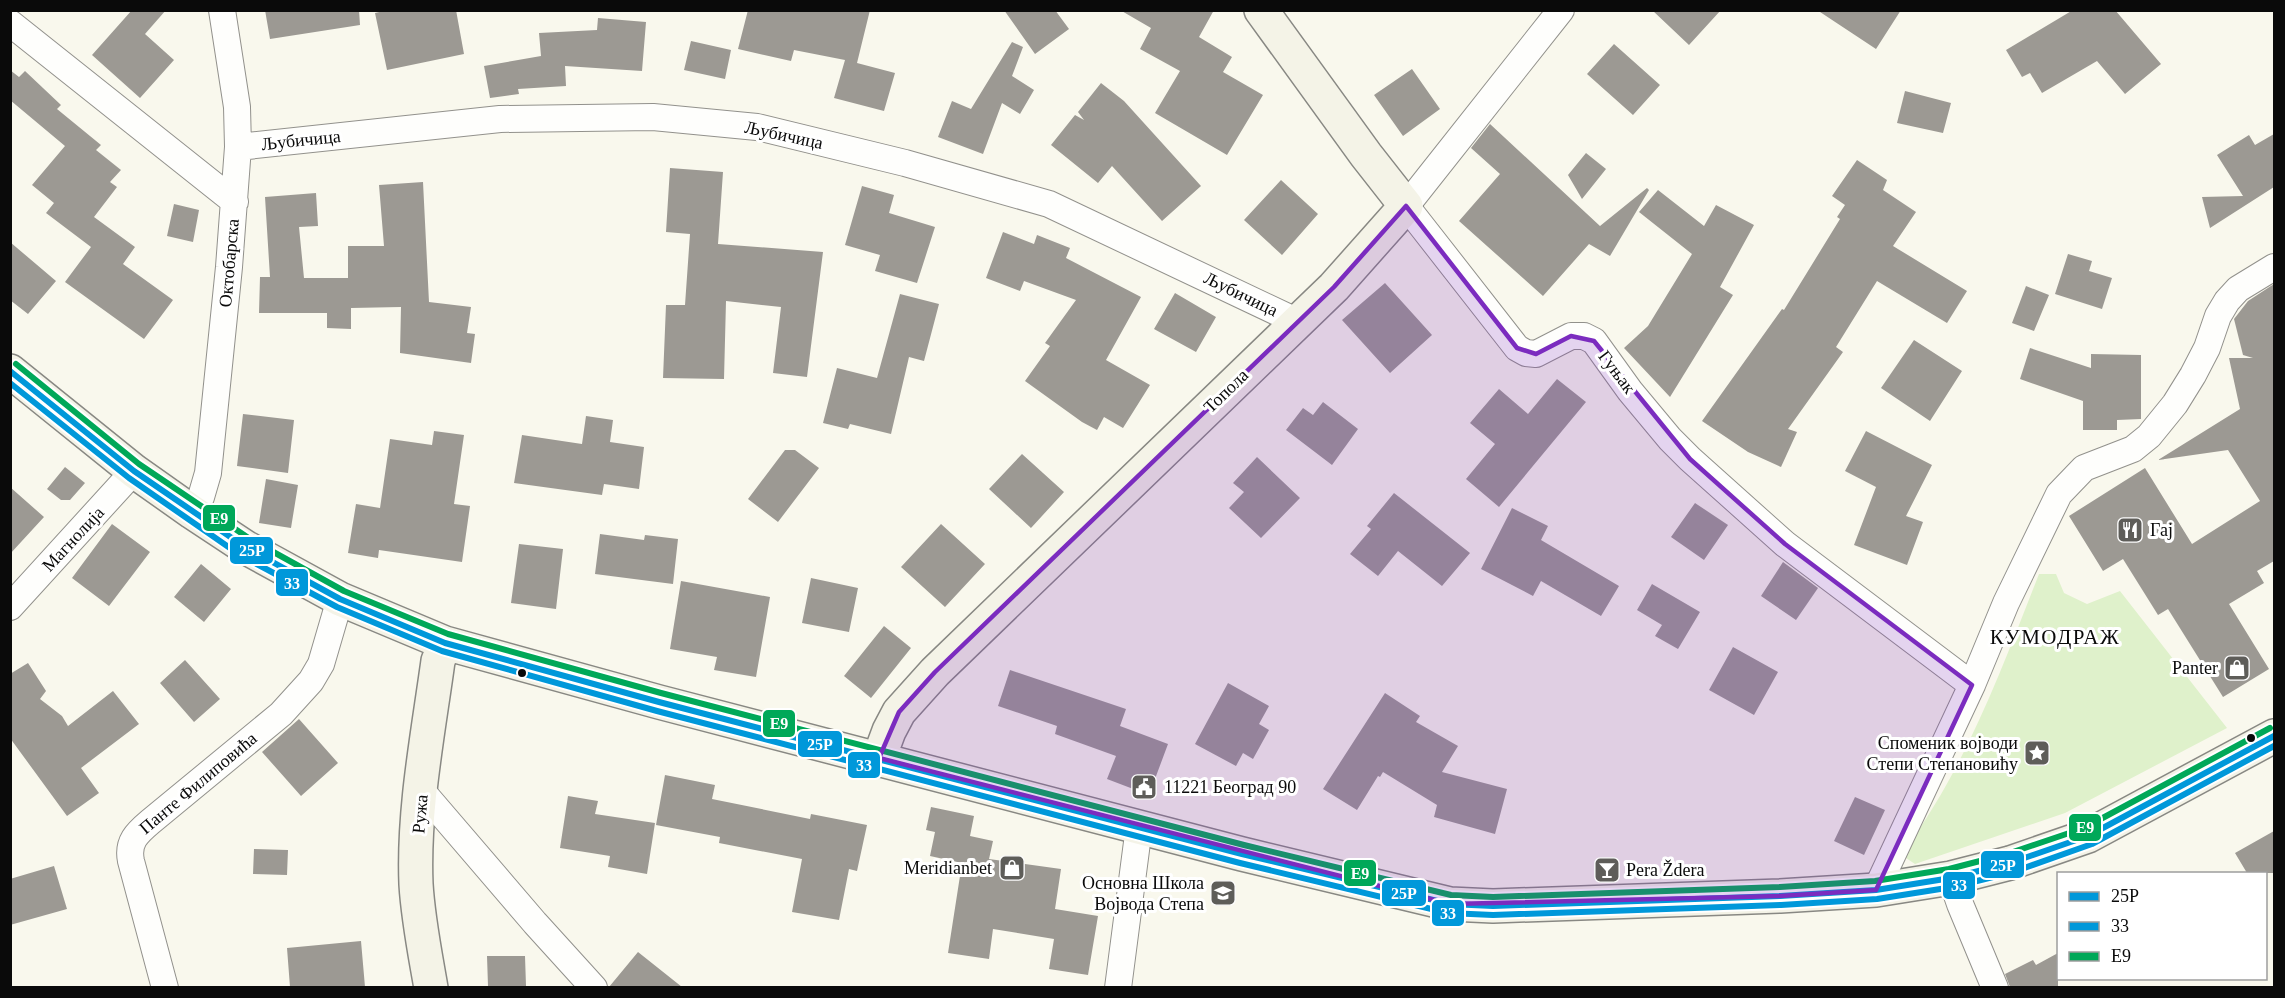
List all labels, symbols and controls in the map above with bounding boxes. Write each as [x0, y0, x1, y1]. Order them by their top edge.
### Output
street label: Љубичица [743, 117, 825, 153]
street label: Љубичица [260, 126, 342, 154]
street label: Октобарска [215, 218, 243, 308]
street label: Љубичица [1201, 268, 1281, 320]
street label: Гуњак [1594, 347, 1640, 398]
street label: Топола [1200, 365, 1252, 417]
street label: Магнолија [38, 502, 108, 576]
line badge: E9 [202, 504, 236, 532]
text: E9 [210, 510, 228, 527]
restaurant icon: Гај [2115, 515, 2145, 545]
place label: Гај [2150, 520, 2173, 540]
line badge: 25P [229, 536, 274, 565]
text: 25P [239, 542, 265, 559]
line badge: 33 [275, 568, 309, 597]
text: 33 [284, 575, 300, 592]
district label: КУМОДРАЖ [1990, 625, 2120, 649]
shop icon: Panter [2222, 653, 2252, 683]
place label: Panter [2172, 658, 2218, 678]
unlabelled marker [516, 667, 528, 679]
line badge: E9 [762, 709, 796, 738]
text: E9 [770, 715, 788, 732]
street label: Панте Филиповића [135, 728, 261, 838]
line badge: 25P [797, 730, 843, 758]
unlabelled marker [2245, 732, 2257, 744]
place label: Споменик војводи Степи Степановићу [1867, 733, 2018, 774]
text: 25P [807, 736, 833, 753]
place icon: Споменик војводи Степи Степановићу [2022, 738, 2052, 768]
line badge: 33 [847, 751, 881, 779]
text: 33 [856, 757, 872, 774]
public building icon: 11221 Београд 90 [1129, 772, 1159, 802]
place label: 11221 Београд 90 [1164, 777, 1296, 797]
street label: Ружа [408, 794, 432, 834]
line badge: E9 [2068, 813, 2102, 842]
text: E9 [2076, 819, 2094, 836]
line badge: 25P [1980, 850, 2025, 879]
shop icon: Meridianbet [997, 853, 1027, 883]
bar icon: Pera Ždera [1592, 855, 1622, 885]
text: 25P [1990, 857, 2016, 874]
place label: Meridianbet [904, 858, 992, 878]
line badge: E9 [1343, 859, 1377, 887]
place label: Pera Ždera [1626, 859, 1704, 880]
text: E9 [1351, 865, 1369, 882]
line badge: 33 [1942, 871, 1976, 900]
legend [2057, 872, 2267, 980]
place label: Основна Школа Војвода Степа [1082, 873, 1204, 914]
text: 33 [1951, 877, 1967, 894]
school or university icon: Основна Школа Војвода Степа [1208, 878, 1238, 908]
line badge: 25P [1381, 879, 1427, 907]
text: 25P [1391, 885, 1417, 902]
text: 25P [2111, 886, 2139, 906]
line badge: 33 [1431, 899, 1465, 927]
text: 33 [1440, 905, 1456, 922]
text: 33 [2111, 916, 2129, 936]
text: E9 [2111, 946, 2131, 966]

